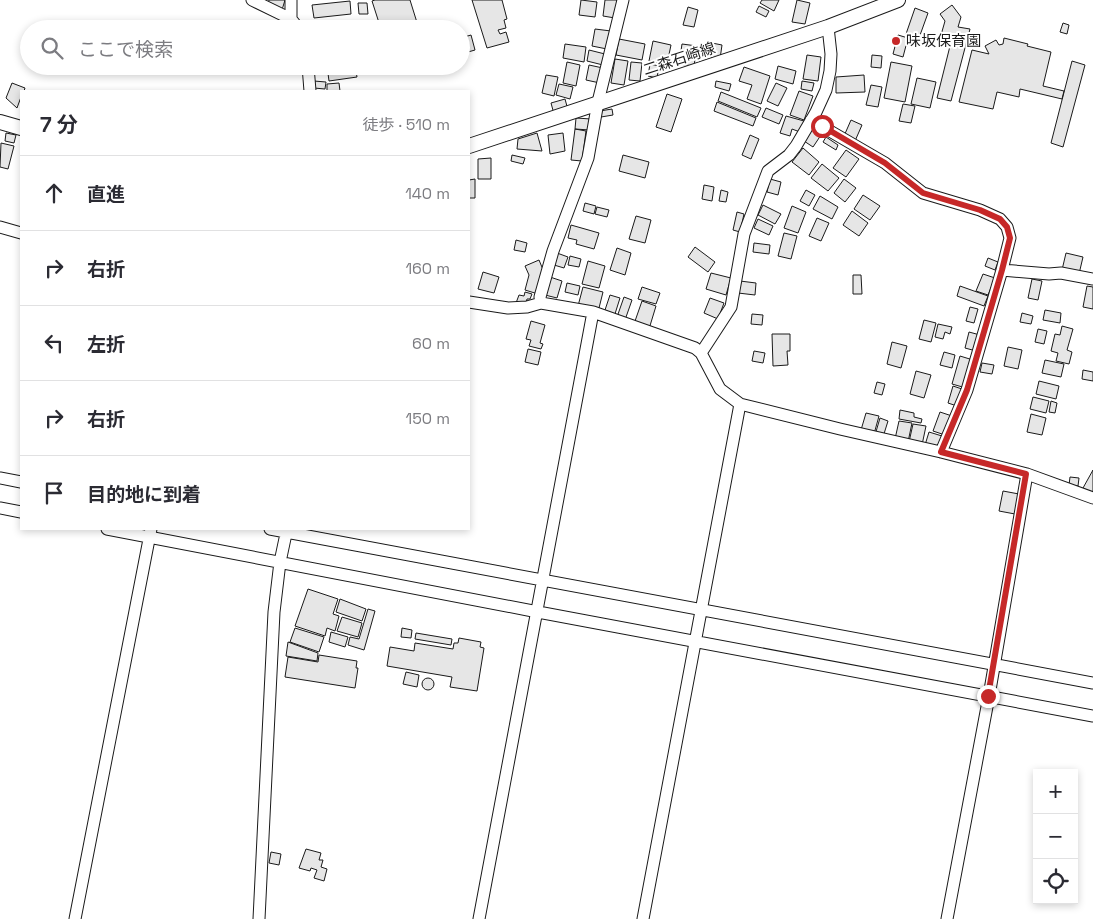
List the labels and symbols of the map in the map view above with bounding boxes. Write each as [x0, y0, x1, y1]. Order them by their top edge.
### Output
place label: 味坂保育園 [906, 31, 981, 50]
marker: 味坂保育園 [890, 35, 902, 47]
street label: 二森石崎線 [640, 38, 717, 79]
route start [811, 115, 834, 138]
route end [977, 685, 1000, 708]

